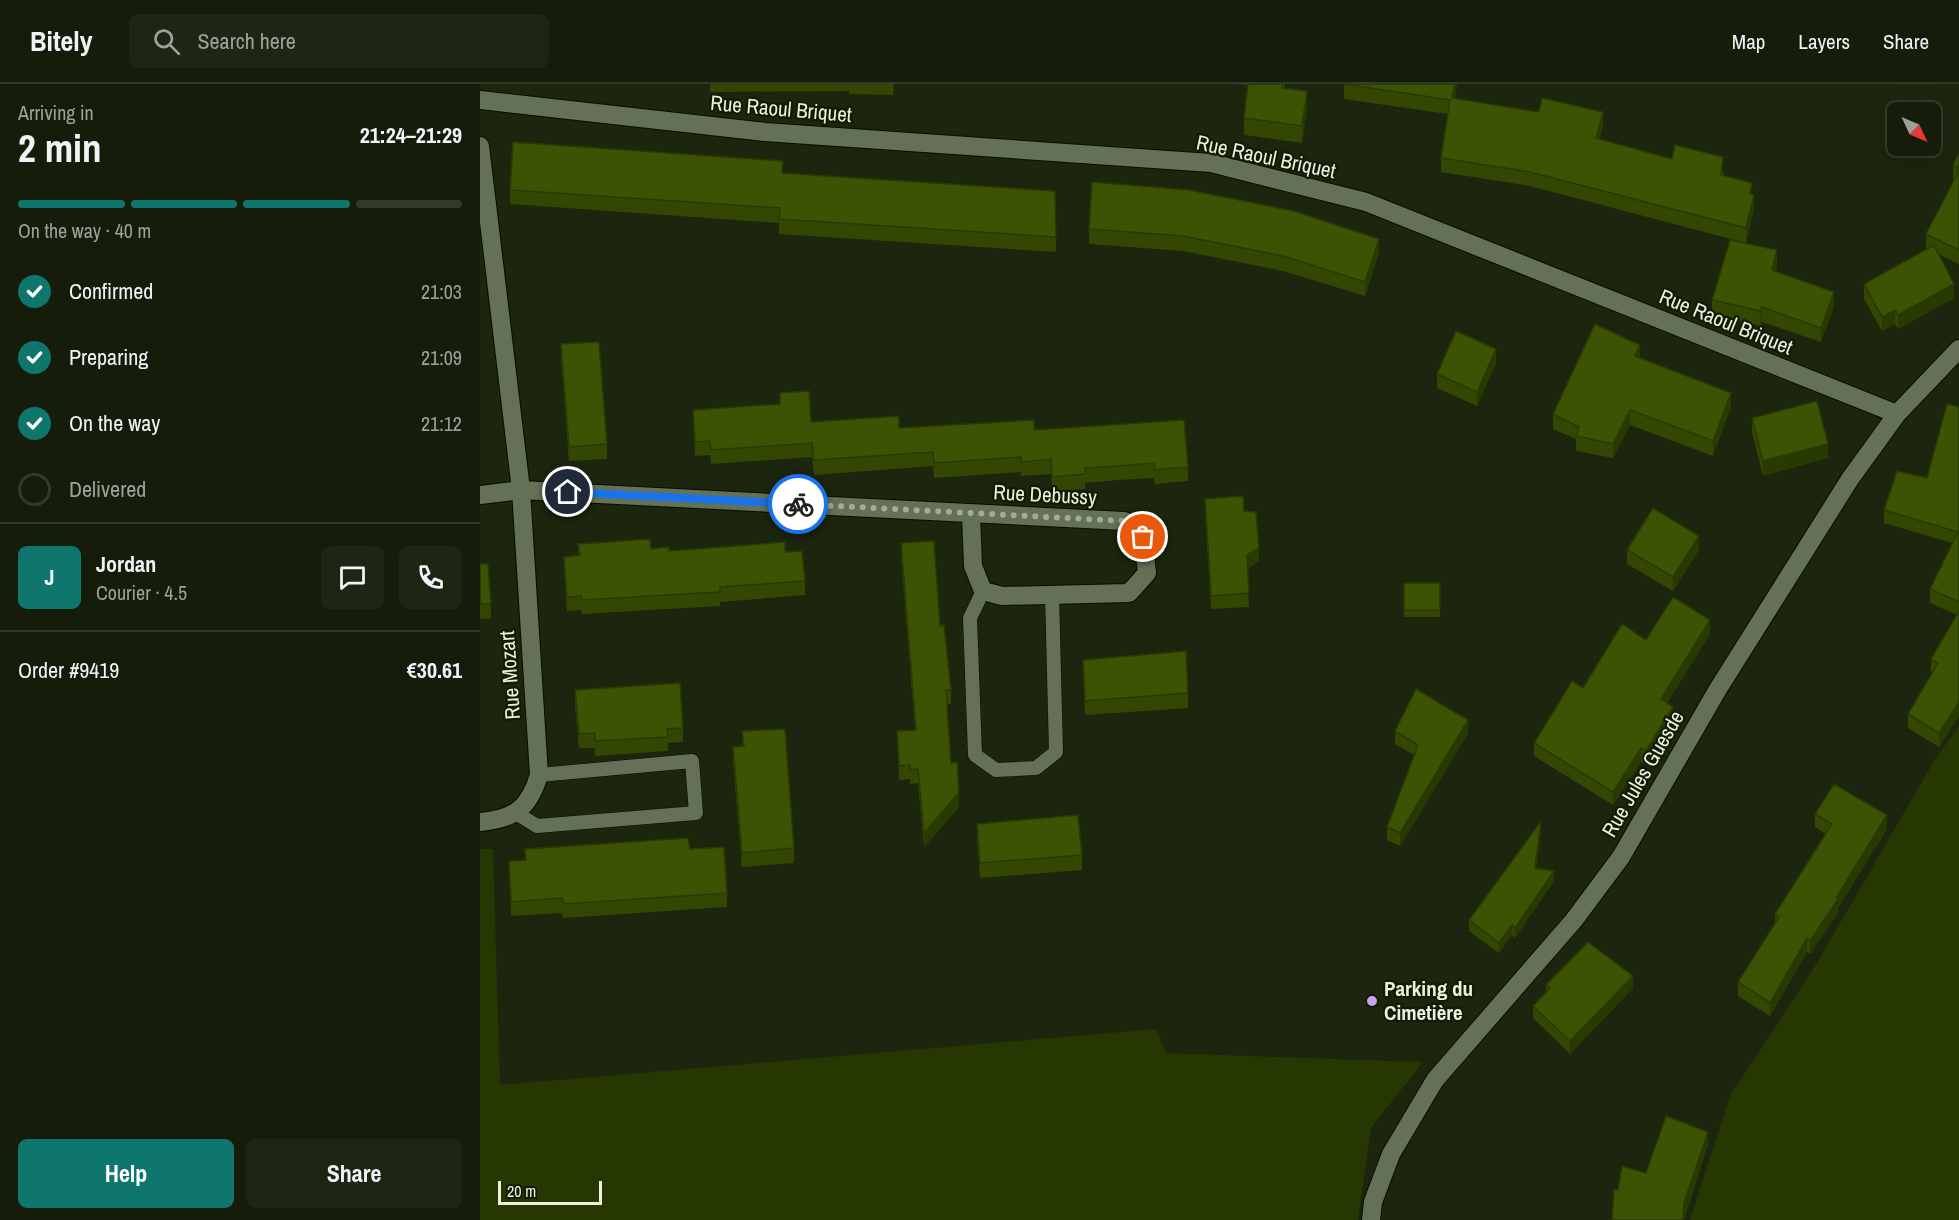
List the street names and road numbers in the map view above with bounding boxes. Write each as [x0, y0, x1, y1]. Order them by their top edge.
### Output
street label: Rue Raoul Briquet [709, 88, 853, 129]
street label: Rue Raoul Briquet [1194, 128, 1339, 185]
street label: Rue Raoul Briquet [1655, 282, 1797, 362]
street label: Rue Debussy [993, 477, 1098, 512]
street label: Rue Mozart [492, 629, 527, 720]
street label: Rue Jules Guesde [1595, 705, 1691, 842]

